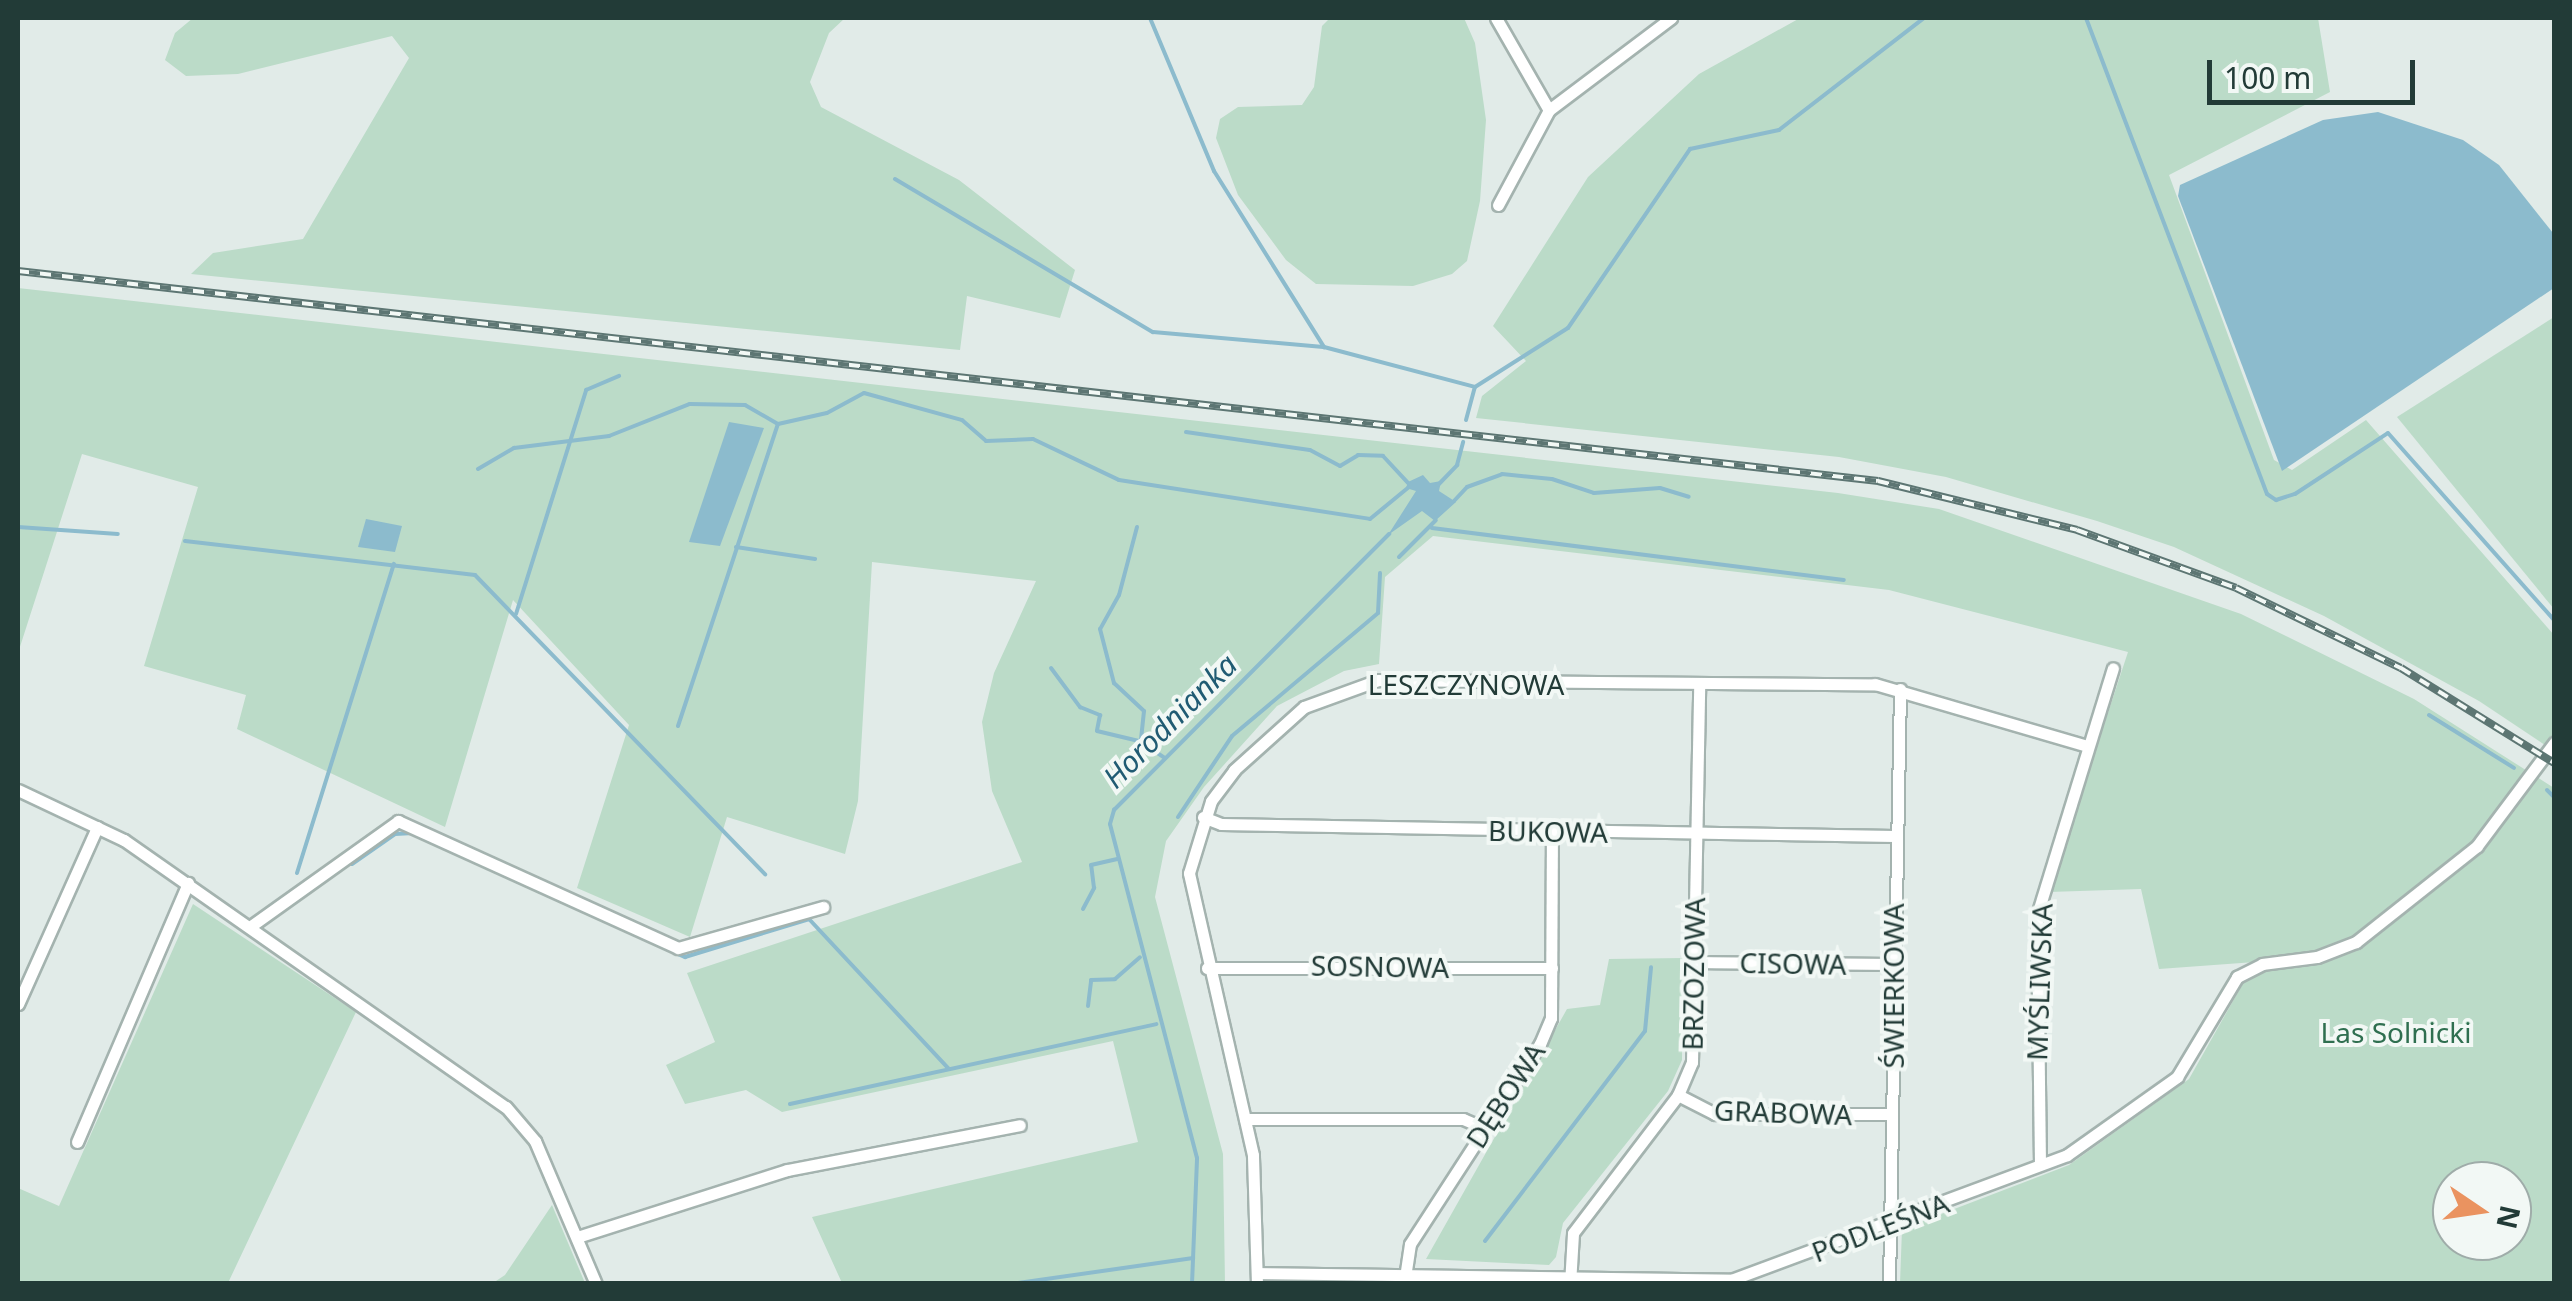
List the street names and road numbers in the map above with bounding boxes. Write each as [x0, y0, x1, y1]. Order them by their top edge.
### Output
street label: LESZCZYNOWA [1368, 667, 1564, 701]
street label: BUKOWA [1488, 813, 1608, 849]
street label: BRZOZOWA [1675, 897, 1711, 1051]
street label: ŚWIERKOWA [1876, 903, 1910, 1069]
street label: MYŚLIWSKA [2019, 903, 2059, 1061]
street label: CISOWA [1739, 945, 1847, 981]
street label: SOSNOWA [1311, 948, 1449, 984]
street label: DĘBOWA [1459, 1036, 1551, 1154]
street label: GRABOWA [1713, 1093, 1853, 1131]
street label: PODLEŚNA [1807, 1186, 1953, 1268]

